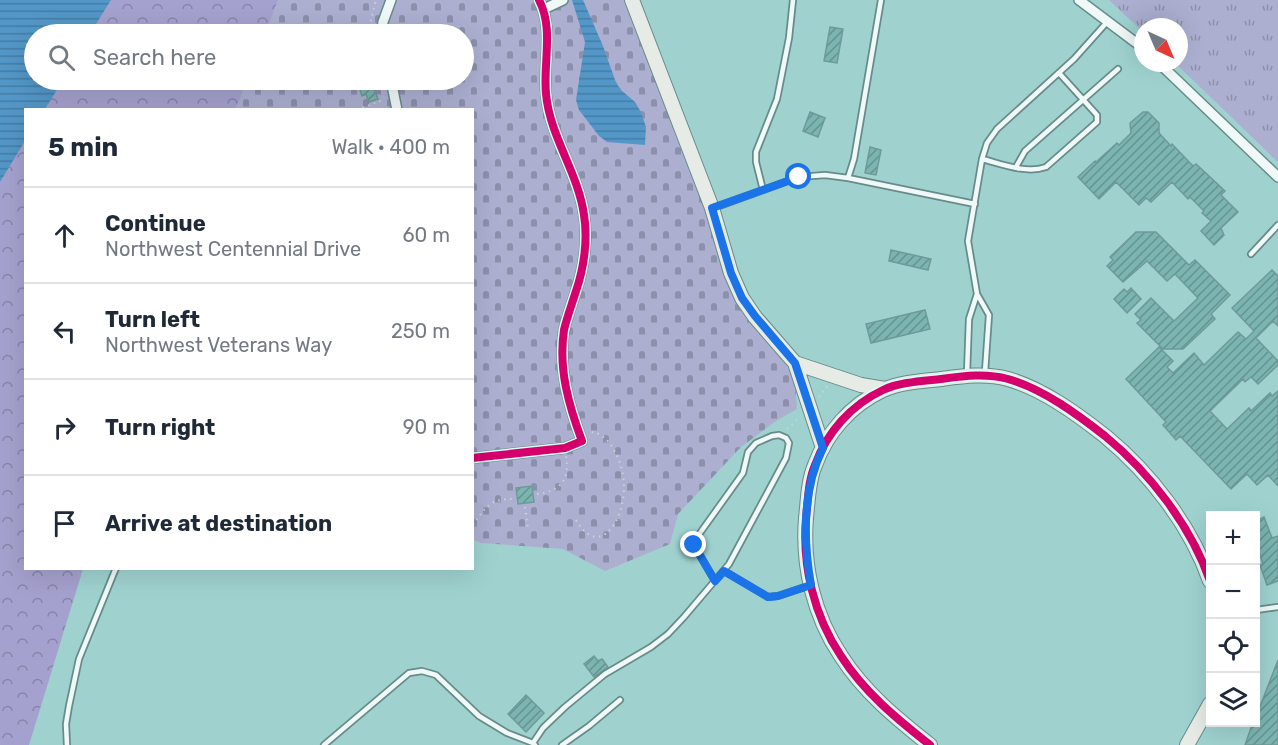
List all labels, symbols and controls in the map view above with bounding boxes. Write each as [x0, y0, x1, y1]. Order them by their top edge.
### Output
north arrow [1134, 18, 1188, 72]
search box [24, 24, 474, 90]
icon: search [45, 41, 78, 74]
text: Search here [93, 44, 216, 71]
text: 5 min [48, 132, 118, 163]
text: Walk · 400 m [331, 135, 450, 159]
route start [785, 163, 811, 189]
text: Continue [105, 210, 206, 237]
icon: ahead [48, 219, 81, 252]
text: 60 m [403, 223, 450, 247]
text: Northwest Centennial Drive [105, 237, 361, 261]
text: Turn left [105, 306, 200, 333]
icon: left [48, 315, 81, 348]
text: 250 m [391, 319, 450, 343]
text: Northwest Veterans Way [105, 333, 332, 357]
icon: right [48, 411, 81, 444]
text: Turn right [105, 414, 215, 441]
text: 90 m [403, 415, 450, 439]
icon: arrive [48, 507, 81, 540]
text: Arrive at destination [105, 510, 332, 537]
map controls [1206, 511, 1260, 727]
button: + [1206, 511, 1260, 565]
route end [680, 531, 706, 557]
button: − [1206, 565, 1260, 619]
button: locate [1206, 619, 1260, 673]
button: layers [1206, 673, 1260, 727]

